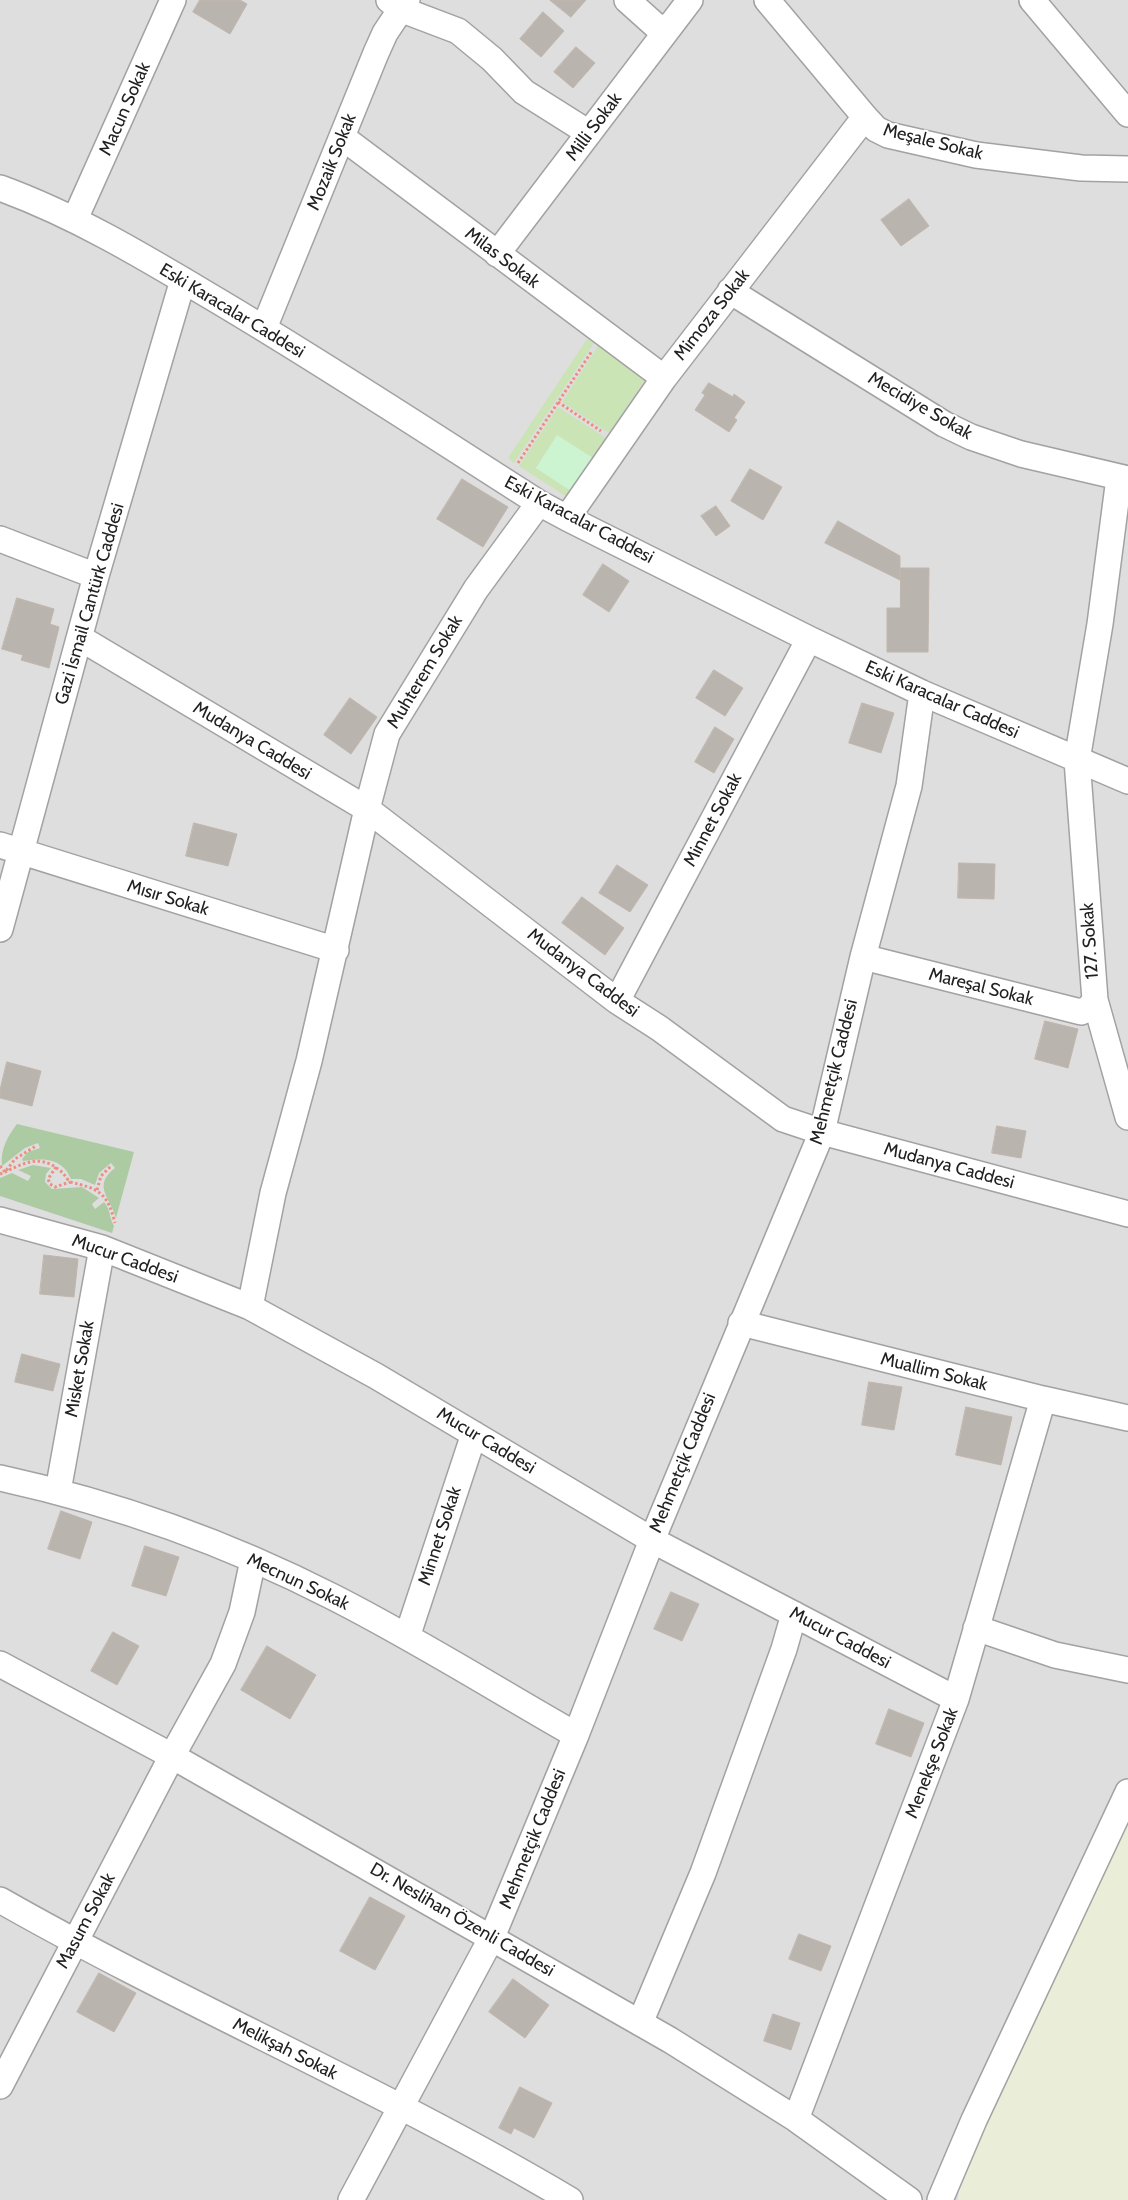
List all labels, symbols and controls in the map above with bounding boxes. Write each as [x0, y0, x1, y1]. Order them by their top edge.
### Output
street label: Macun Sokak [95, 59, 155, 159]
street label: Milli Sokak [561, 89, 627, 165]
street label: Mozaik Sokak [303, 111, 361, 213]
street label: Meşale Sokak [881, 119, 985, 165]
street label: Milas Sokak [460, 223, 544, 293]
street label: Eski Karacalar Caddesi [155, 259, 309, 363]
street label: Mimoza Sokak [670, 265, 754, 365]
street label: Mecidiye Sokak [864, 367, 976, 445]
street label: Eski Karacalar Caddesi [501, 472, 657, 568]
street label: Gazi İsmail Cantürk Caddesi [51, 501, 129, 707]
street label: Muhterem Sokak [383, 611, 467, 733]
street label: Eski Karacalar Caddesi [862, 656, 1022, 744]
street label: Mudanya Caddesi [189, 697, 315, 785]
street label: Minnet Sokak [679, 770, 747, 870]
street label: Mısır Sokak [125, 875, 211, 921]
street label: 127. Sokak [1077, 902, 1103, 980]
street label: Mudanya Caddesi [523, 924, 643, 1022]
street label: Mareşal Sokak [926, 964, 1036, 1010]
street label: Mehmetçik Caddesi [806, 997, 862, 1147]
street label: Mudanya Caddesi [881, 1138, 1017, 1194]
street label: Mucur Caddesi [69, 1230, 181, 1288]
street label: Misket Sokak [61, 1319, 99, 1419]
street label: Muallim Sokak [878, 1348, 990, 1396]
street label: Mehmetçik Caddesi [645, 1390, 721, 1536]
street label: Mucur Caddesi [433, 1403, 539, 1479]
street label: Minnet Sokak [414, 1484, 466, 1588]
street label: Mecnun Sokak [243, 1549, 353, 1615]
street label: Mucur Caddesi [786, 1602, 894, 1674]
street label: Menekşe Sokak [901, 1705, 963, 1821]
street label: Mehmetçik Caddesi [495, 1766, 571, 1912]
street label: Dr. Neslihan Özenli Caddesi [366, 1858, 558, 1982]
street label: Masum Sokak [52, 1870, 120, 1972]
street label: Melikşah Sokak [229, 2013, 341, 2085]

